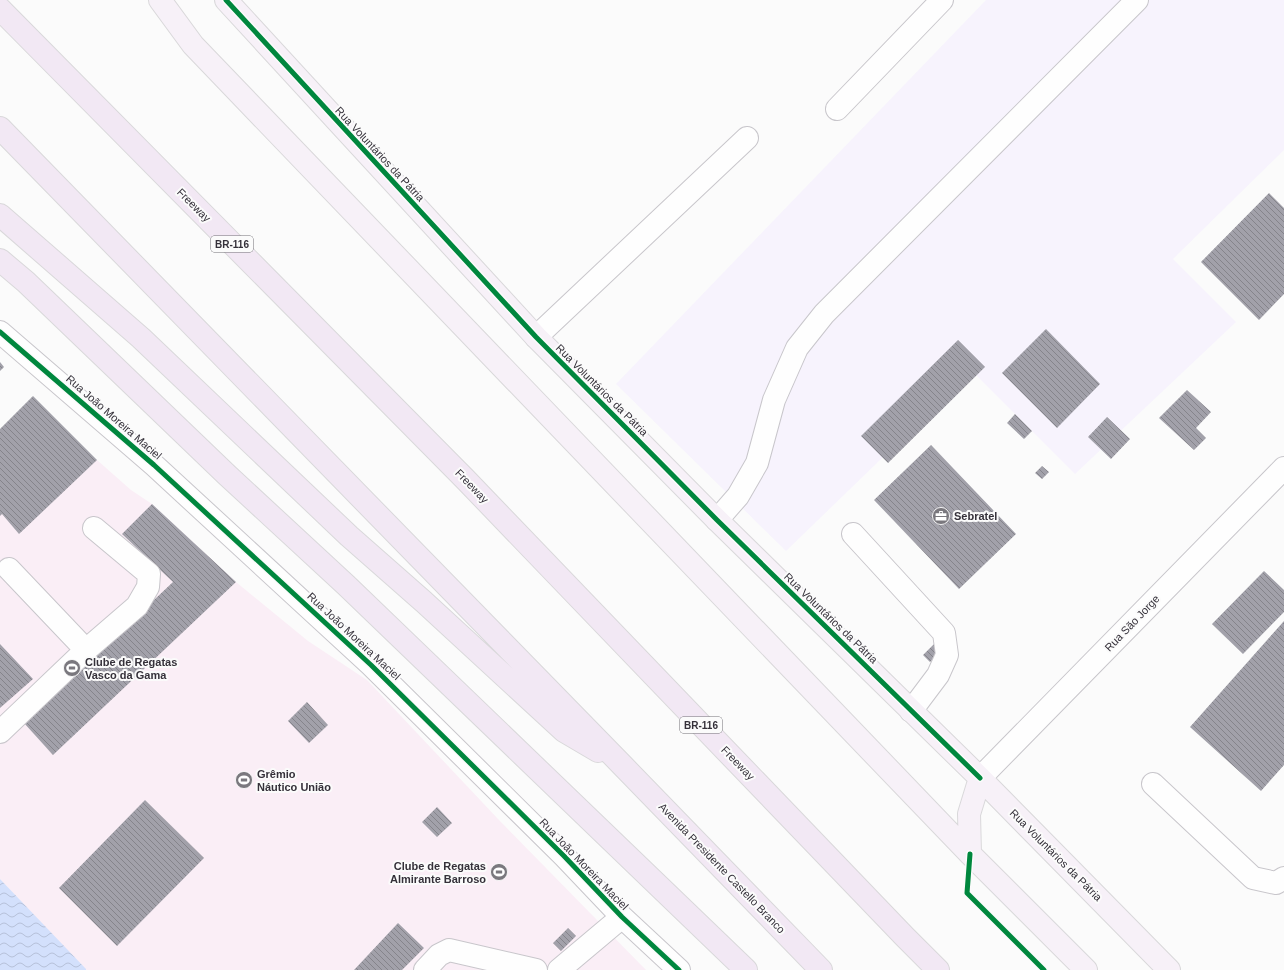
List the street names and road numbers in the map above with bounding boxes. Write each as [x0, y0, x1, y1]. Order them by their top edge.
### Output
street label: Rua Voluntários da Pátria [333, 104, 428, 204]
street label: Freeway [175, 186, 214, 225]
road number: BR-116 [211, 236, 253, 252]
street label: Rua Voluntários da Pátria [554, 342, 651, 439]
street label: Rua João Moreira Maciel [64, 372, 164, 462]
street label: Freeway [453, 467, 491, 506]
street label: Rua Voluntários da Pátria [782, 570, 881, 666]
street label: Rua João Moreira Maciel [305, 590, 403, 682]
street label: Rua São Jorge [1102, 592, 1162, 654]
road number: BR-116 [680, 717, 722, 733]
street label: Freeway [719, 744, 757, 783]
street label: Avenida Presidente Castello Branco [657, 801, 787, 935]
street label: Rua Voluntários da Pátria [1008, 807, 1105, 904]
street label: Rua João Moreira Maciel [537, 816, 631, 912]

